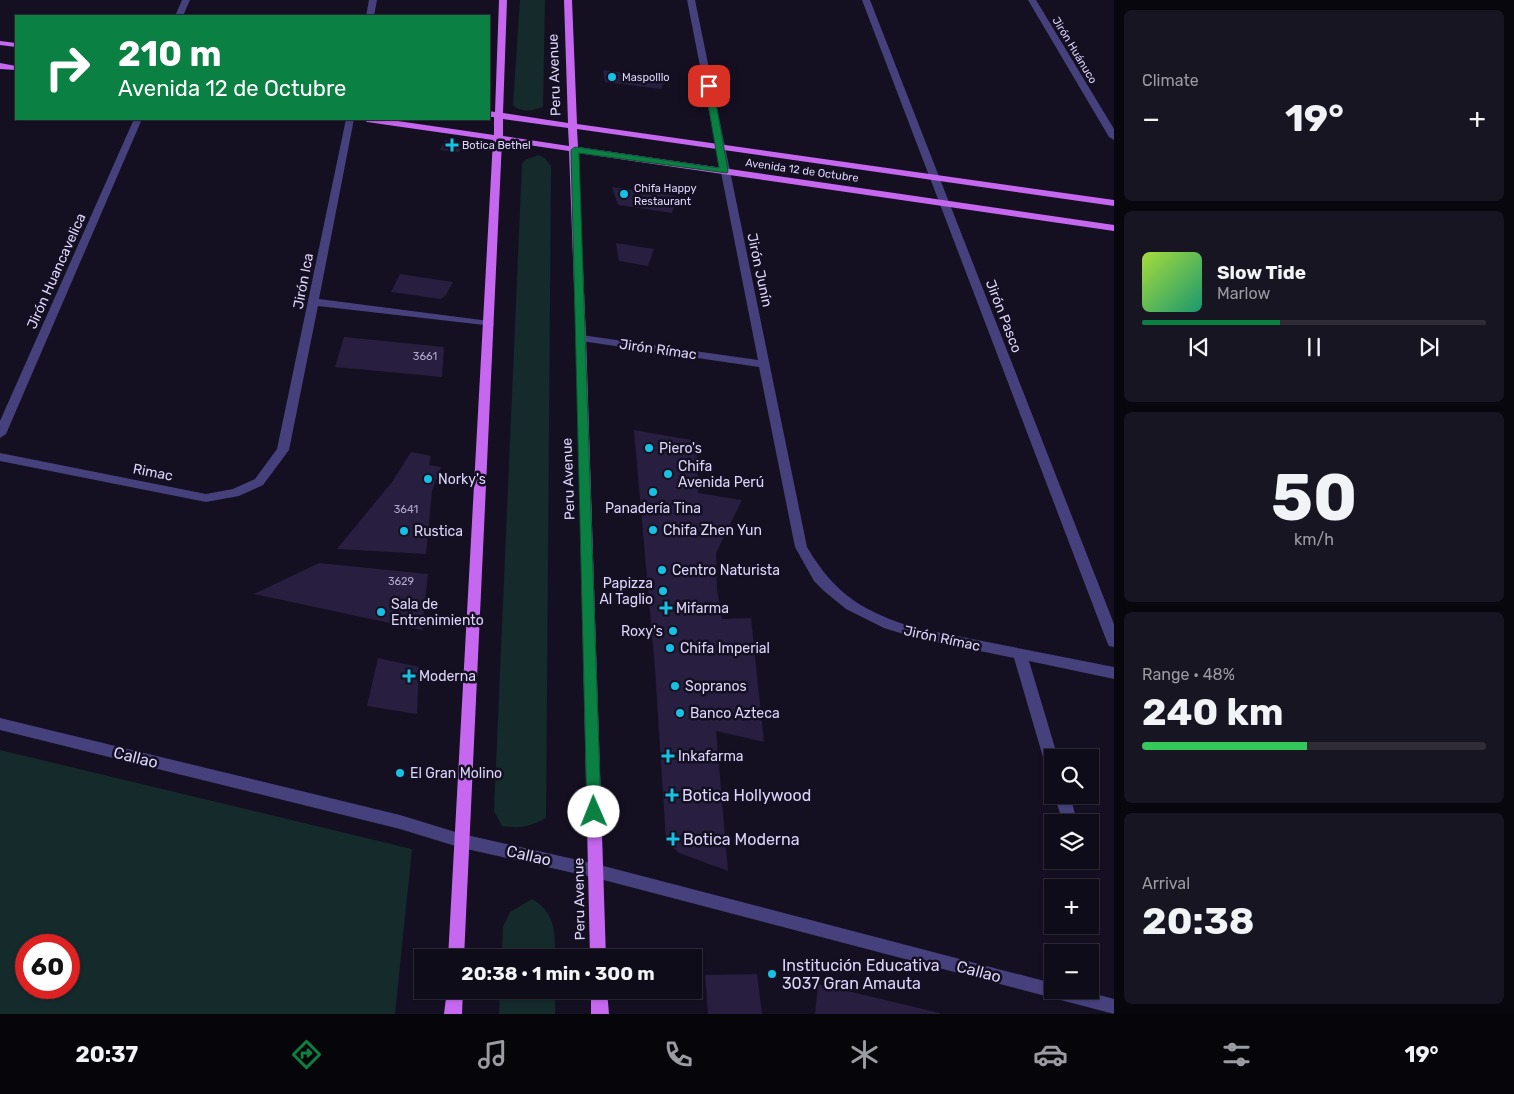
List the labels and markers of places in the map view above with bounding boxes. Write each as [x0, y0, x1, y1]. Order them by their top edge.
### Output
pin [688, 65, 730, 107]
marker: Maspolllo [606, 71, 618, 83]
place label: Maspolllo [622, 71, 670, 84]
marker: Botica Bethel [446, 139, 458, 151]
place label: Botica Bethel [462, 139, 531, 152]
place label: Chifa Happy Restaurant [634, 182, 697, 208]
marker: Chifa Happy Restaurant [618, 188, 630, 200]
place label: Piero's [659, 440, 702, 457]
marker: Piero's [643, 442, 655, 454]
place label: Chifa Avenida Perú [678, 458, 764, 491]
marker: Chifa Avenida Perú [662, 468, 674, 480]
place label: Norky's [438, 471, 486, 488]
marker: Norky's [422, 473, 434, 485]
marker: Panadería Tina [647, 486, 659, 498]
place label: Panadería Tina [605, 500, 701, 517]
place label: Chifa Zhen Yun [663, 522, 762, 539]
place label: Rustica [414, 523, 463, 540]
marker: Chifa Zhen Yun [647, 524, 659, 536]
marker: Rustica [398, 525, 410, 537]
place label: Centro Naturista [672, 562, 780, 579]
marker: Centro Naturista [656, 564, 668, 576]
place label: Papizza Al Taglio [599, 575, 653, 608]
marker: Papizza Al Taglio [657, 585, 669, 597]
place label: Sala de Entrenimiento [391, 596, 484, 629]
place label: Mifarma [676, 600, 729, 617]
marker: Mifarma [660, 602, 672, 614]
marker: Sala de Entrenimiento [375, 606, 387, 618]
place label: Roxy's [621, 623, 663, 640]
marker: Roxy's [667, 625, 679, 637]
place label: Chifa Imperial [680, 640, 770, 657]
marker: Chifa Imperial [664, 642, 676, 654]
place label: Moderna [419, 668, 476, 685]
marker: Moderna [403, 670, 415, 682]
place label: Sopranos [685, 678, 747, 695]
marker: Sopranos [669, 680, 681, 692]
place label: Banco Azteca [690, 705, 780, 722]
marker: Banco Azteca [674, 707, 686, 719]
place label: Inkafarma [678, 748, 744, 765]
marker: Inkafarma [662, 750, 674, 762]
place label: El Gran Molino [410, 765, 502, 782]
marker: El Gran Molino [394, 767, 406, 779]
place label: Botica Hollywood [682, 786, 811, 805]
marker: Botica Hollywood [666, 789, 678, 801]
place label: Botica Moderna [683, 830, 799, 849]
marker: Botica Moderna [667, 833, 679, 845]
place label: Institución Educativa 3037 Gran Amauta [782, 956, 940, 993]
marker: Institución Educativa 3037 Gran Amauta [766, 968, 778, 980]

